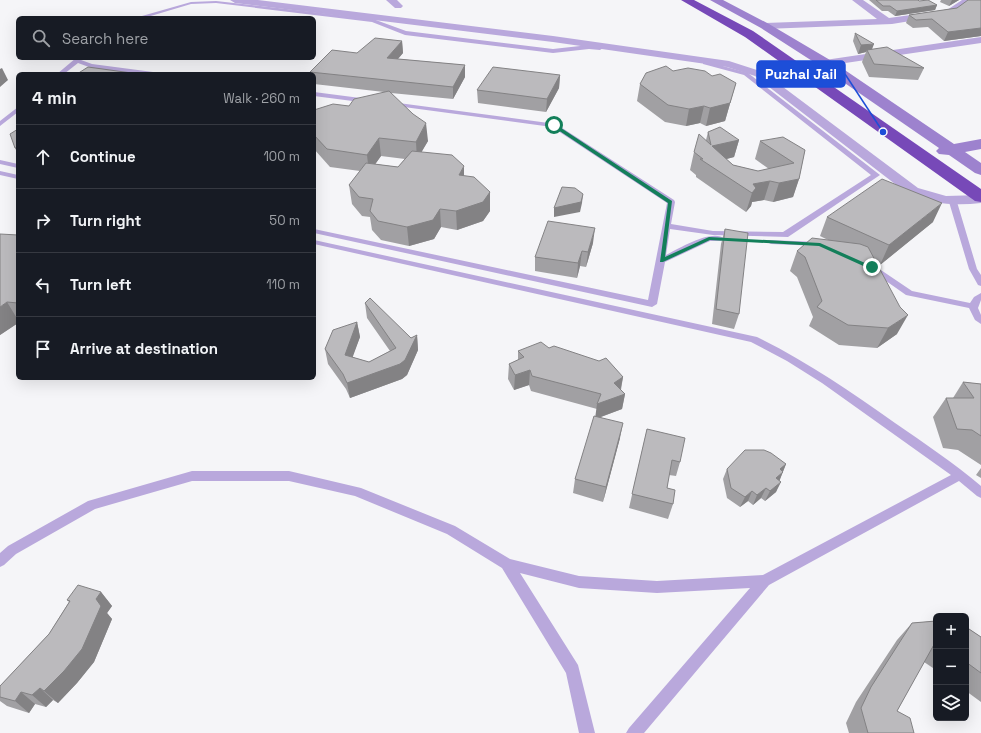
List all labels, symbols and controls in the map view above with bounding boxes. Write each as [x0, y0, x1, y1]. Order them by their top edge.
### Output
search box [16, 16, 316, 60]
icon: search [30, 27, 52, 49]
text: Search here [62, 29, 148, 48]
callout: Puzhal Jail [757, 61, 845, 87]
text: Puzhal Jail [765, 65, 837, 83]
text: 4 min [32, 87, 77, 109]
text: Walk · 260 m [223, 90, 300, 107]
route start [545, 116, 563, 134]
icon: ahead [32, 146, 54, 168]
text: Continue [70, 147, 136, 166]
text: 100 m [263, 148, 300, 165]
icon: right [32, 210, 54, 232]
text: Turn right [70, 211, 141, 230]
text: 50 m [269, 212, 300, 229]
route end [863, 258, 881, 276]
icon: left [32, 274, 54, 296]
text: Turn left [70, 275, 132, 294]
text: 110 m [266, 276, 300, 293]
icon: arrive [32, 338, 54, 360]
text: Arrive at destination [70, 339, 218, 358]
map controls [933, 613, 969, 721]
button: + [933, 613, 969, 649]
button: − [933, 649, 969, 685]
button: layers [933, 685, 969, 721]

